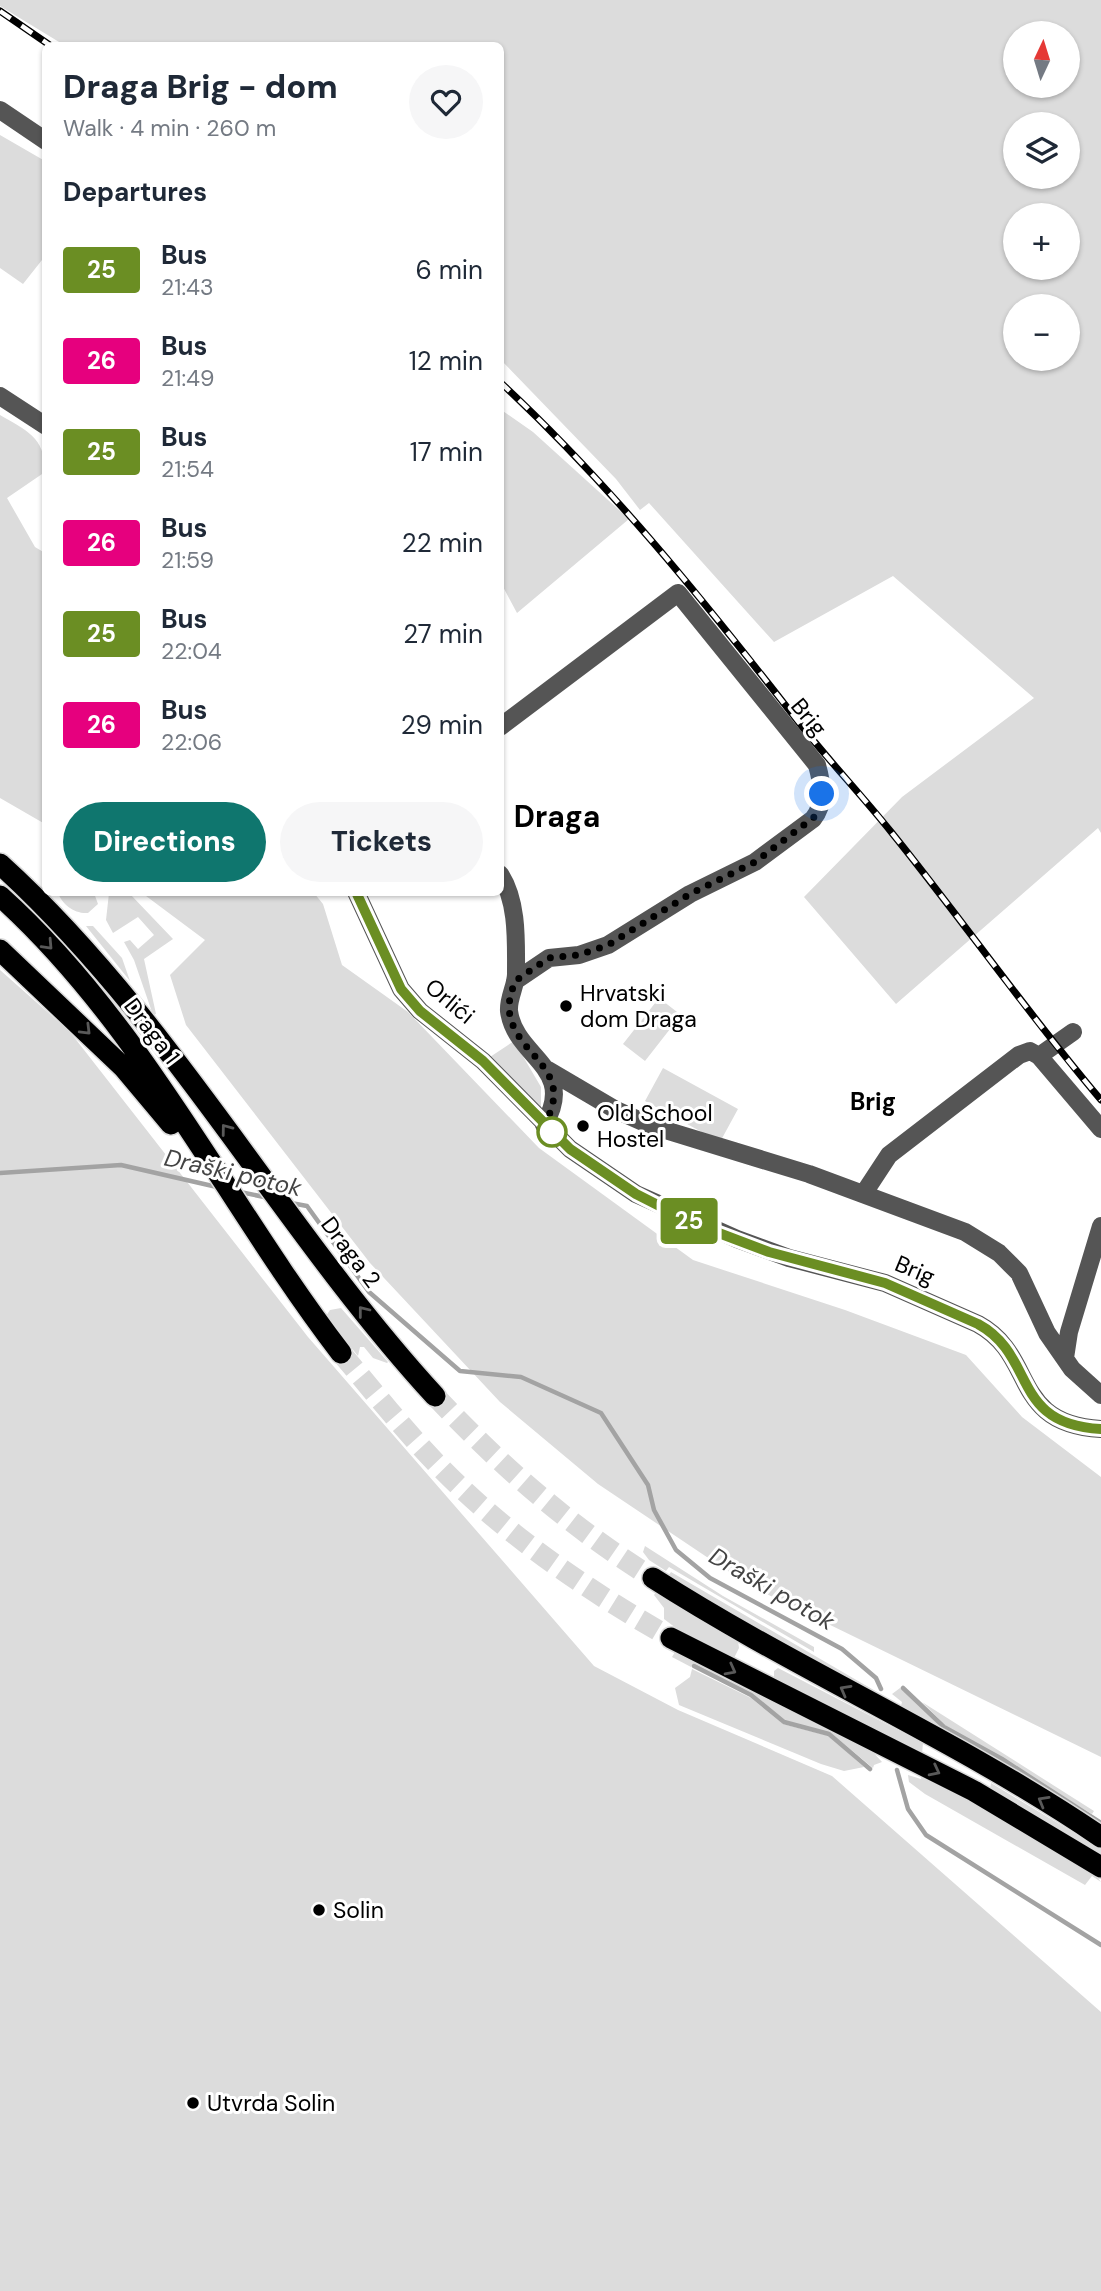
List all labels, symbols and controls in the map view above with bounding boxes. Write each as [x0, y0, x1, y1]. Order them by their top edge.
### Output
north arrow [1003, 21, 1080, 98]
map controls [1003, 21, 1080, 371]
text: Draga Brig - dom [63, 65, 338, 108]
button: heart [409, 65, 483, 139]
button: layers [1003, 112, 1080, 189]
text: Walk · 4 min · 260 m [63, 113, 276, 143]
text: Departures [63, 175, 207, 209]
button: + [1003, 203, 1080, 280]
text: Bus [161, 238, 207, 272]
text: 6 min [415, 253, 483, 287]
text: 25 [87, 254, 116, 285]
text: 21:43 [161, 272, 214, 302]
button: − [1003, 294, 1080, 371]
text: Bus [161, 329, 207, 363]
text: 12 min [409, 344, 483, 378]
text: 26 [87, 345, 116, 376]
text: 21:49 [161, 363, 214, 393]
text: Bus [161, 420, 207, 454]
text: 17 min [410, 435, 483, 469]
text: 25 [87, 436, 116, 467]
text: 21:54 [161, 454, 214, 484]
text: Bus [161, 511, 207, 545]
text: 22 min [402, 526, 483, 560]
text: 26 [87, 527, 116, 558]
text: 21:59 [161, 545, 214, 575]
text: Bus [161, 602, 207, 636]
text: 27 min [403, 617, 483, 651]
text: 25 [87, 618, 116, 649]
text: 22:04 [161, 636, 222, 666]
street label: Brig [784, 692, 834, 742]
text: Bus [161, 693, 207, 727]
text: 29 min [401, 708, 483, 742]
text: 26 [87, 709, 116, 740]
text: 22:06 [161, 727, 222, 757]
your location [804, 776, 839, 811]
district label: Draga [514, 797, 600, 836]
button: Directions [63, 802, 266, 882]
button: Tickets [280, 802, 483, 882]
one-way arrow [39, 937, 52, 950]
street label: Orlići [419, 972, 481, 1030]
place label: Hrvatski dom Draga [580, 978, 697, 1034]
street label: Draga 1 [117, 992, 187, 1070]
marker: Hrvatski dom Draga [558, 998, 574, 1014]
one-way arrow [77, 1021, 90, 1034]
district label: Brig [850, 1086, 896, 1117]
place label: Old School Hostel [597, 1098, 713, 1154]
unlabelled marker [537, 1117, 567, 1147]
marker: Old School Hostel [575, 1118, 591, 1134]
one-way arrow [222, 1124, 235, 1137]
water label: Draški potok [161, 1142, 306, 1204]
line badge: 25 [658, 1198, 720, 1244]
text: 25 [675, 1205, 703, 1236]
street label: Draga 2 [314, 1210, 388, 1294]
street label: Brig [890, 1248, 940, 1292]
one-way arrow [358, 1306, 371, 1319]
water label: Draški potok [704, 1540, 841, 1637]
one-way arrow [723, 1662, 736, 1675]
one-way arrow [840, 1685, 852, 1698]
one-way arrow [928, 1762, 940, 1776]
one-way arrow [1038, 1796, 1051, 1809]
place label: Solin [333, 1895, 384, 1925]
marker: Solin [311, 1902, 327, 1918]
place label: Utvrda Solin [207, 2088, 335, 2118]
marker: Utvrda Solin [185, 2095, 201, 2111]

